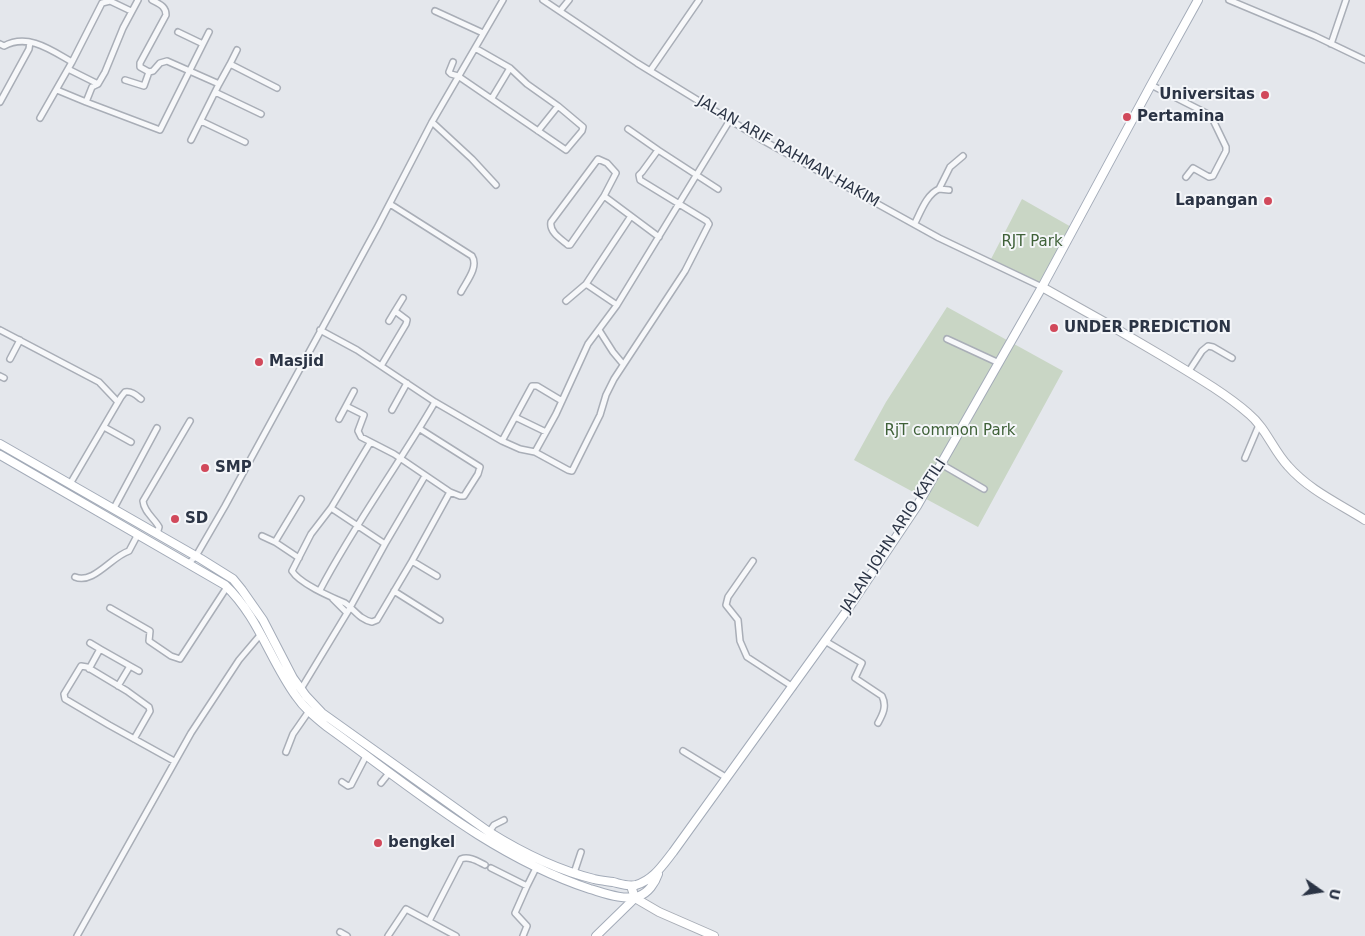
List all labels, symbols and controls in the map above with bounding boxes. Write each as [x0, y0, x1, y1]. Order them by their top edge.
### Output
place label: Universitas [1159, 86, 1255, 104]
marker: Universitas [1259, 89, 1271, 101]
street label: JALAN ARIF RAHMAN HAKIM [694, 92, 882, 212]
place label: Pertamina [1137, 108, 1224, 126]
marker: Pertamina [1121, 111, 1133, 123]
place label: Lapangan [1175, 192, 1258, 210]
marker: Lapangan [1262, 195, 1274, 207]
park label: RJT Park [1001, 233, 1063, 251]
place label: UNDER PREDICTION [1064, 319, 1231, 337]
marker: UNDER PREDICTION [1048, 322, 1060, 334]
place label: Masjid [269, 353, 324, 371]
marker: Masjid [253, 356, 265, 368]
park label: RjT common Park [884, 422, 1016, 440]
street label: JALAN JOHN ARIO KATILI [838, 456, 950, 616]
place label: SMP [215, 459, 252, 477]
marker: SMP [199, 462, 211, 474]
place label: SD [185, 510, 208, 528]
marker: SD [169, 513, 181, 525]
place label: bengkel [388, 834, 455, 852]
marker: bengkel [372, 837, 384, 849]
north arrow [1295, 866, 1345, 916]
text: U [1326, 887, 1344, 902]

